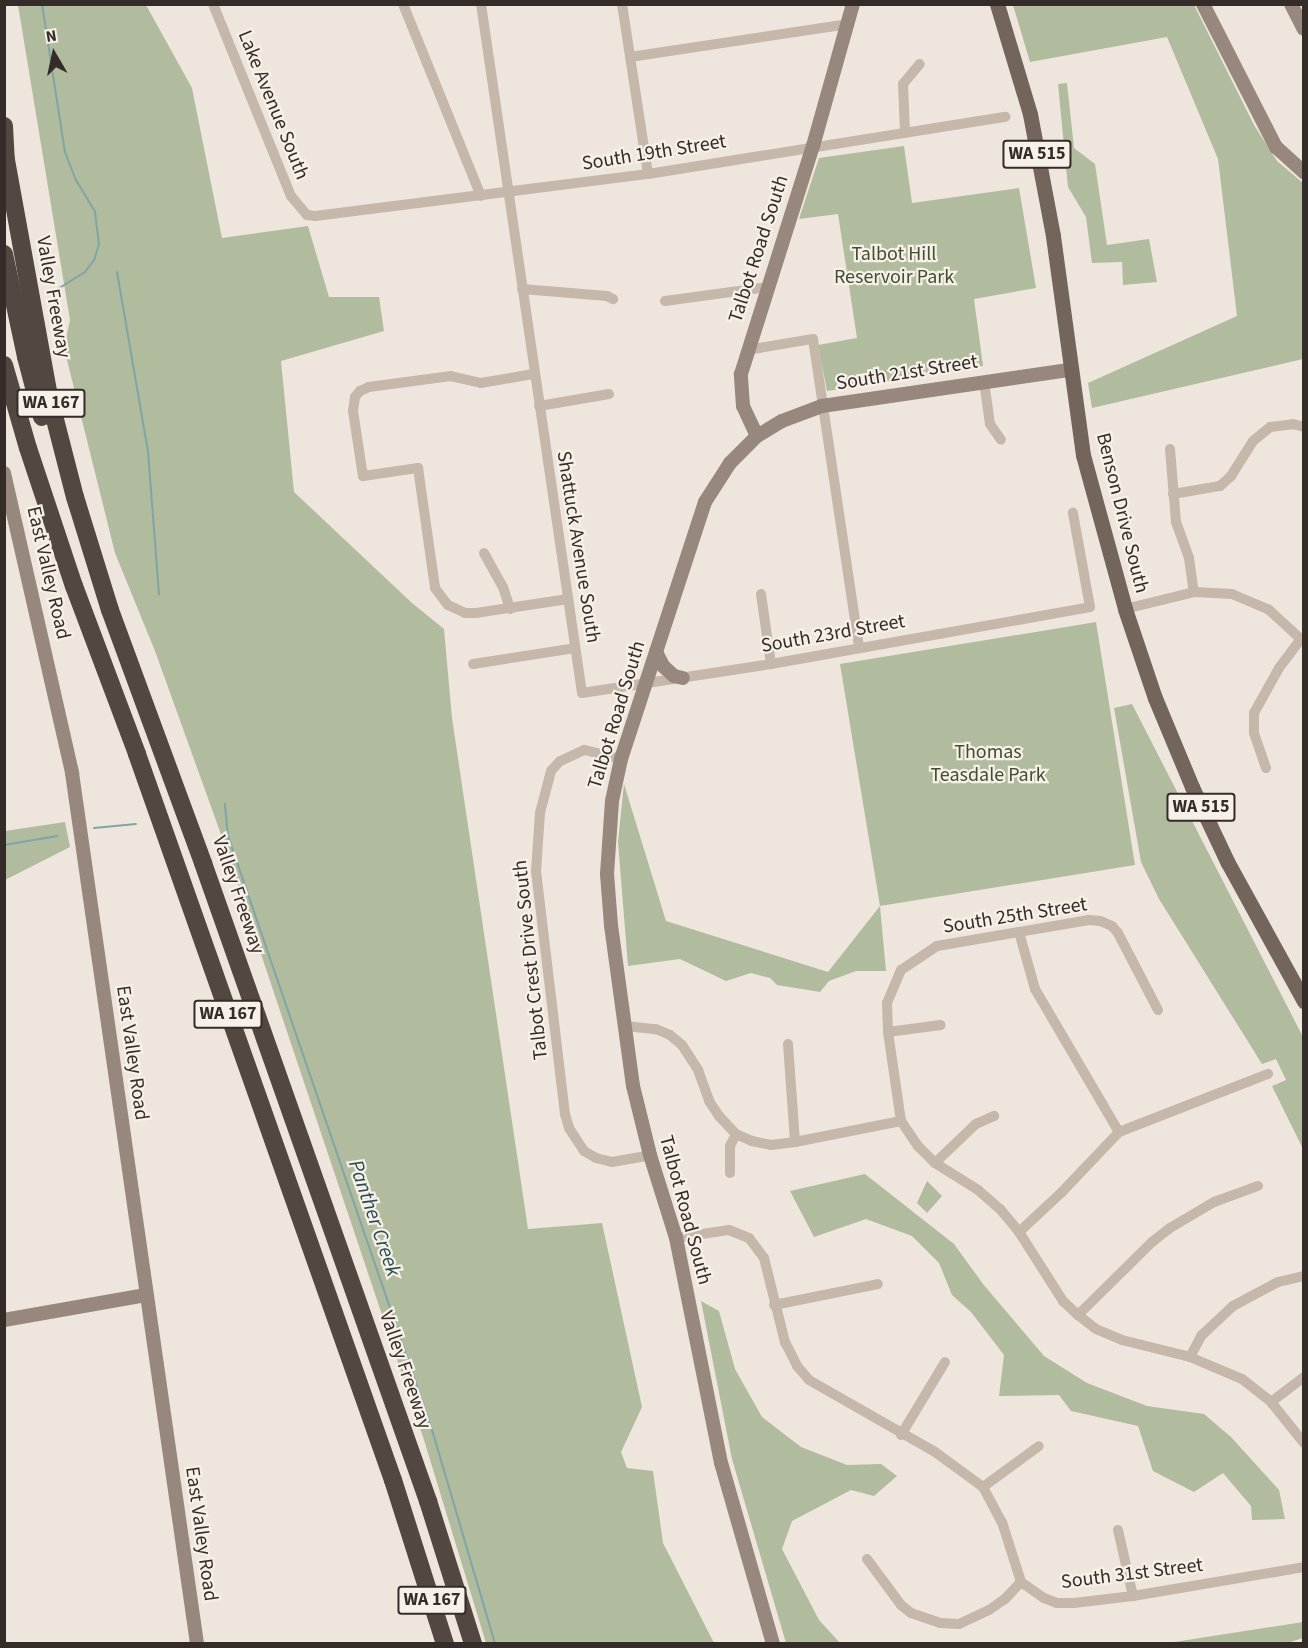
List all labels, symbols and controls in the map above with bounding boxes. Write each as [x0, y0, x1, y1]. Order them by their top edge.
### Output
north arrow [24, 24, 84, 84]
text: N [44, 25, 58, 48]
street label: Lake Avenue South [232, 27, 314, 183]
street label: South 19th Street [580, 130, 728, 176]
road number: WA 515 [1001, 139, 1073, 169]
street label: Talbot Road South [724, 172, 794, 326]
street label: Valley Freeway [30, 234, 76, 360]
park label: Talbot Hill Reservoir Park [834, 242, 954, 289]
street label: South 21st Street [835, 350, 979, 396]
road number: WA 167 [15, 388, 87, 418]
street label: Benson Drive South [1090, 430, 1154, 596]
street label: Shattuck Avenue South [551, 449, 605, 645]
street label: East Valley Road [21, 504, 75, 642]
street label: South 23rd Street [759, 610, 907, 658]
street label: Talbot Road South [583, 638, 651, 792]
park label: Thomas Teasdale Park [930, 741, 1046, 788]
road number: WA 515 [1165, 792, 1237, 822]
street label: Valley Freeway [207, 833, 269, 957]
street label: Talbot Crest Drive South [509, 859, 553, 1061]
street label: South 25th Street [941, 893, 1089, 939]
street label: East Valley Road [111, 984, 153, 1122]
road number: WA 167 [192, 999, 264, 1029]
street label: Talbot Road South [654, 1133, 716, 1287]
water label: Panther Creek [343, 1156, 407, 1280]
street label: Valley Freeway [374, 1308, 436, 1432]
street label: East Valley Road [180, 1465, 222, 1603]
street label: South 31st Street [1060, 1553, 1204, 1595]
road number: WA 167 [396, 1585, 468, 1615]

